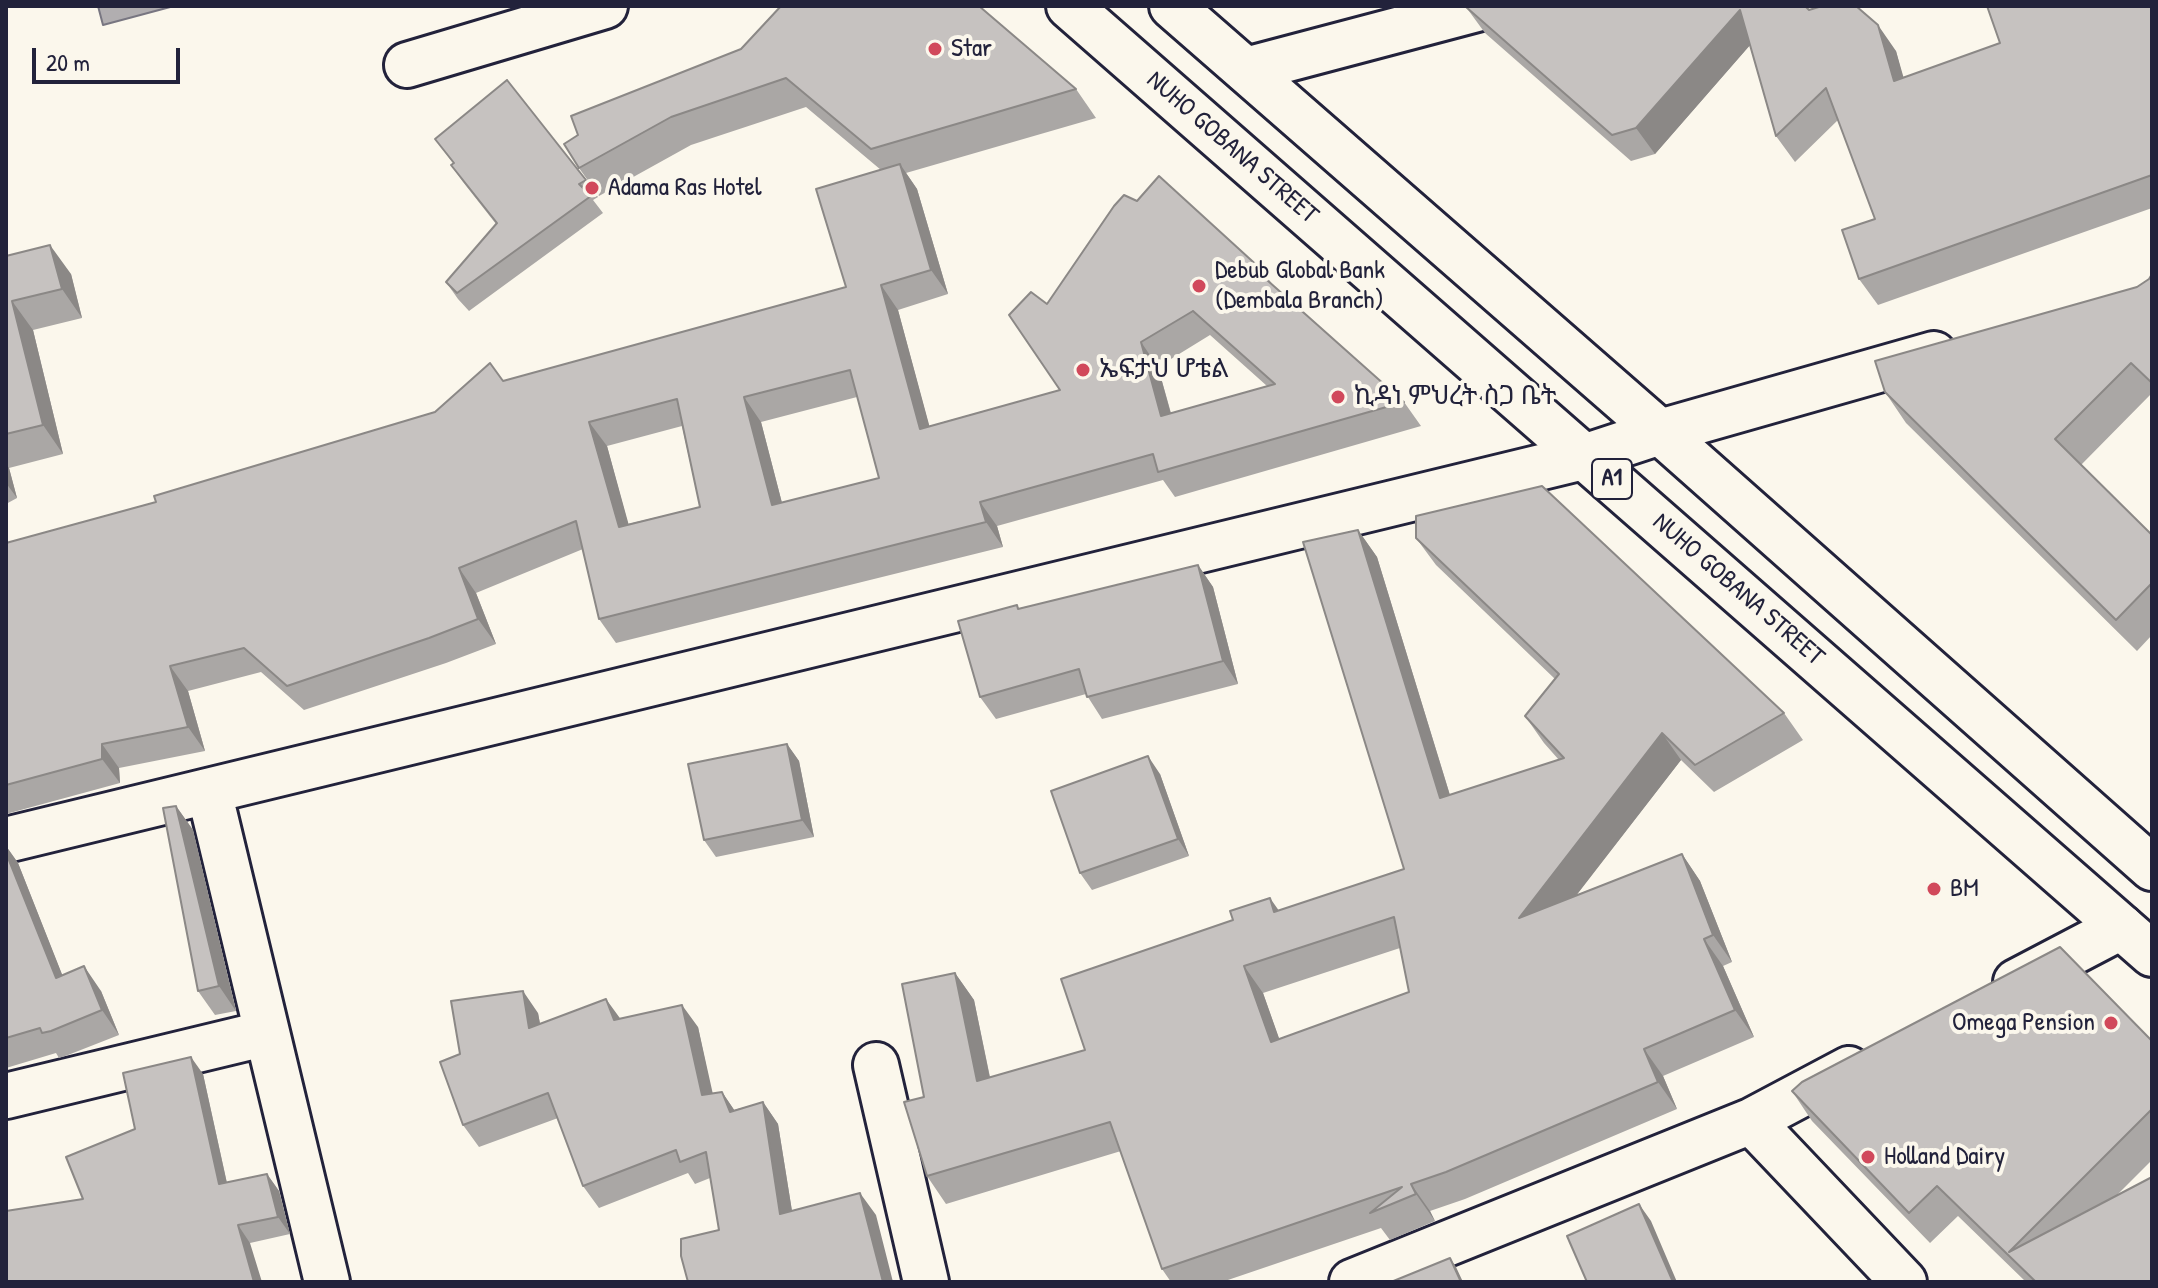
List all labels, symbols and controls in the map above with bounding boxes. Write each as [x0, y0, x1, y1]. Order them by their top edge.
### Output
scale bar [36, 32, 184, 82]
place label: Star [951, 33, 992, 65]
marker: Star [926, 40, 944, 58]
text: 20 m [46, 46, 90, 78]
street label: NUHO GOBANA STREET [1140, 65, 1324, 231]
place label: Adama Ras Hotel [608, 172, 762, 204]
marker: Adama Ras Hotel [583, 179, 601, 197]
place label: Debub Global Bank (Dembala Branch) [1215, 255, 1385, 316]
marker: Debub Global Bank (Dembala Branch) [1190, 277, 1208, 295]
place label: ኤፍታህ ሆቴል [1099, 354, 1229, 386]
marker: ኤፍታህ ሆቴል [1074, 361, 1092, 379]
place label: ኪዳነ ምህረት ስጋ ቤት [1354, 381, 1556, 413]
marker: ኪዳነ ምህረት ስጋ ቤት [1329, 388, 1347, 406]
road number: A1 [1592, 459, 1632, 499]
street label: NUHO GOBANA STREET [1646, 507, 1830, 673]
place label: BM [1950, 873, 1979, 905]
marker: BM [1925, 880, 1943, 898]
place label: Omega Pension [1952, 1007, 2095, 1039]
marker: Omega Pension [2102, 1014, 2120, 1032]
place label: Holland Dairy [1884, 1141, 2005, 1173]
marker: Holland Dairy [1859, 1148, 1877, 1166]

